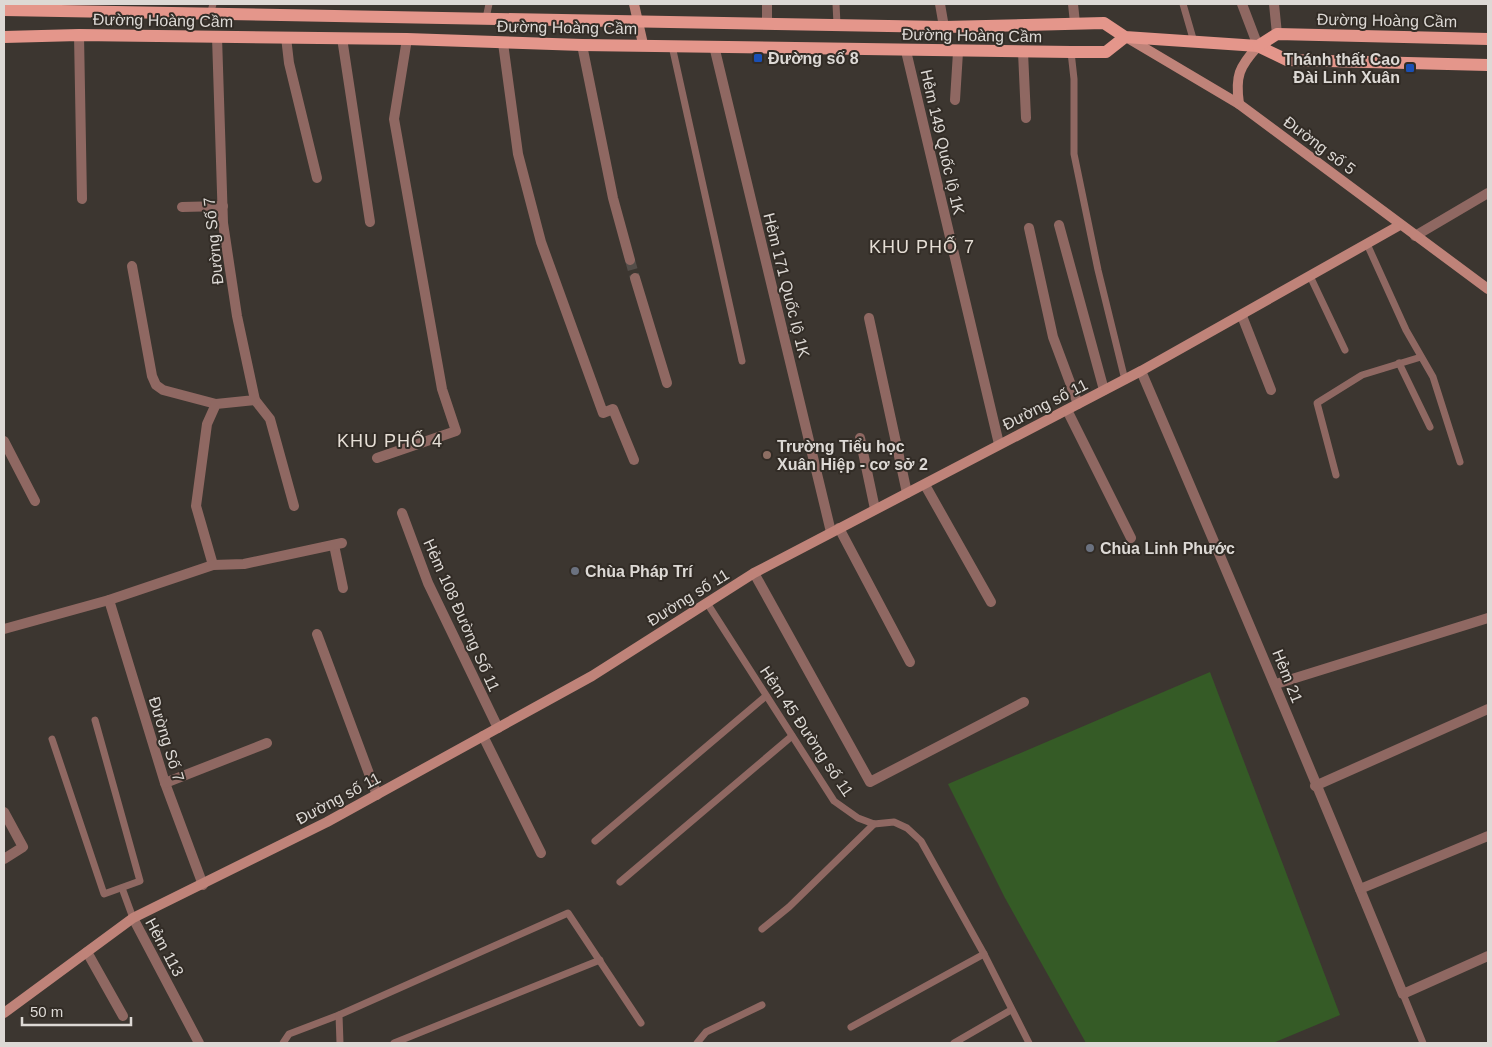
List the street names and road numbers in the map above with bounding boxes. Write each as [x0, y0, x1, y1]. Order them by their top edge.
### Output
street label: Đường Hoàng Cầm [93, 11, 233, 30]
street label: Đường Hoàng Cầm [1317, 11, 1457, 30]
street label: Đường Hoàng Cầm [497, 18, 637, 37]
street label: Đường Hoàng Cầm [902, 26, 1042, 45]
street label: Hẻm 149 Quốc lộ 1K [918, 68, 968, 217]
street label: Đường số 5 [1281, 113, 1359, 178]
street label: Đường Số 7 [200, 196, 227, 286]
street label: Hẻm 171 Quốc lộ 1K [760, 211, 813, 360]
street label: Đường số 11 [1000, 376, 1091, 433]
street label: Hẻm 108 Đường Số 11 [420, 536, 503, 694]
street label: Đường số 11 [644, 566, 732, 629]
street label: Hẻm 21 [1269, 647, 1306, 705]
street label: Hẻm 45 Đường số 11 [757, 663, 857, 800]
street label: Đường Số 7 [146, 695, 188, 784]
street label: Đường số 11 [293, 769, 383, 828]
street label: Hẻm 113 [142, 915, 187, 979]

